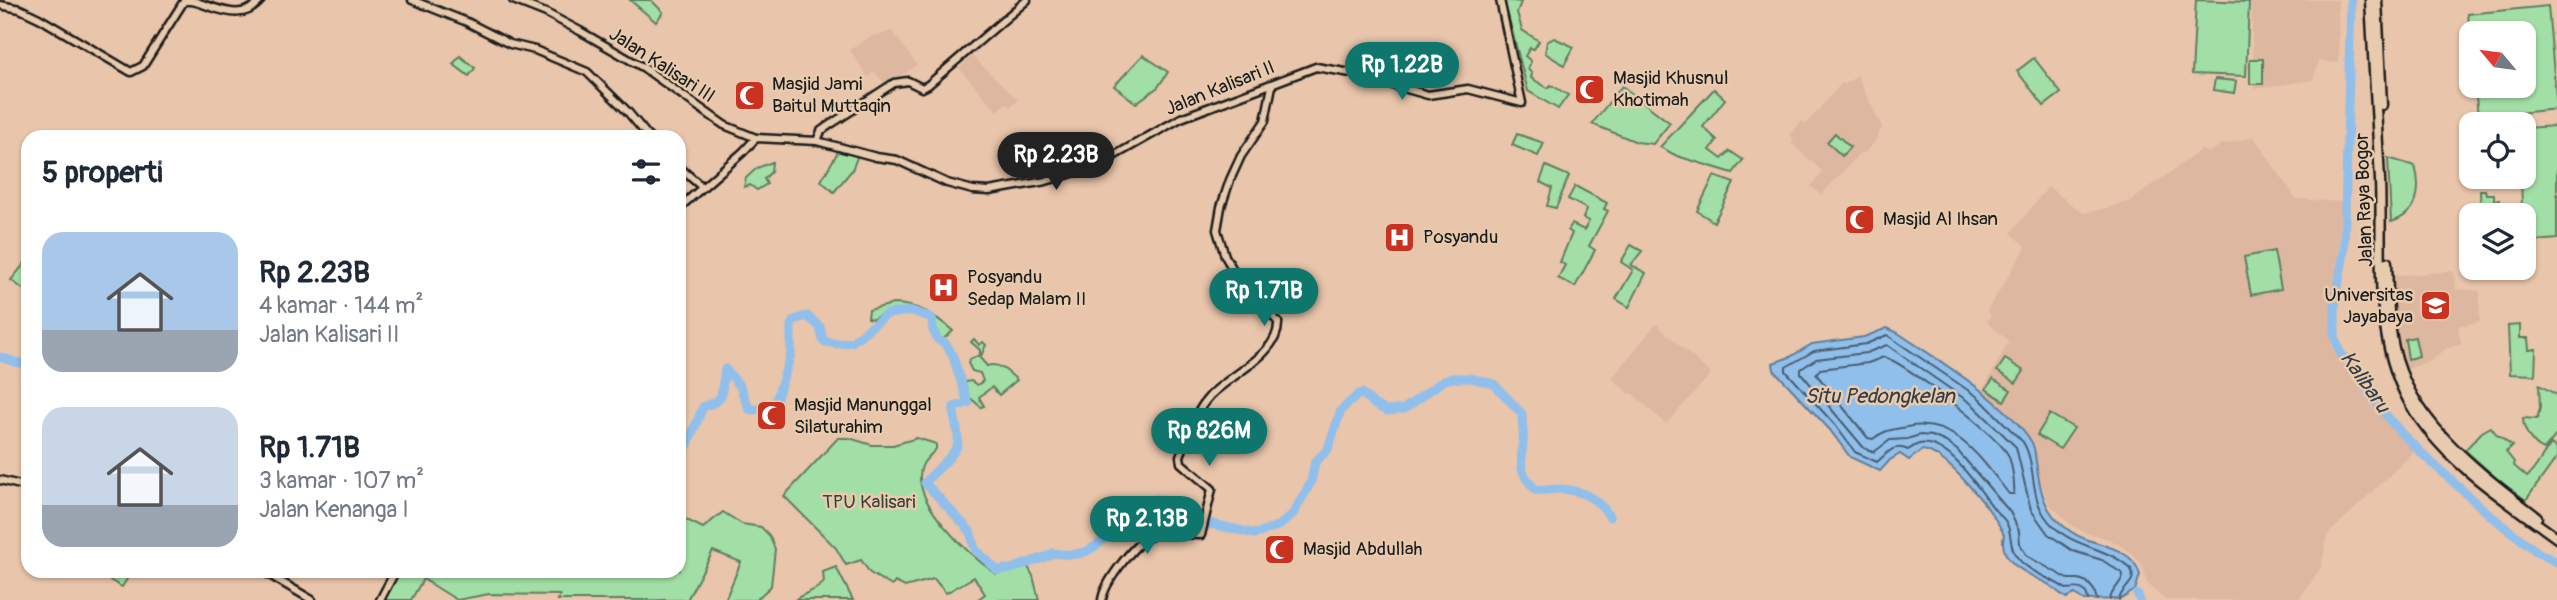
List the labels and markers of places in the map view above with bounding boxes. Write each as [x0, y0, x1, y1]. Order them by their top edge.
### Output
pin: Rp 1.22B [1330, 42, 1474, 102]
place label: Masjid Khusnul Khotimah [1613, 66, 1728, 112]
place label: Masjid Jami Baitul Muttaqin [772, 72, 891, 118]
mosque icon: Masjid Khusnul Khotimah [1573, 72, 1607, 106]
mosque icon: Masjid Jami Baitul Muttaqin [732, 78, 766, 112]
pin: Rp 2.23B [984, 132, 1128, 192]
mosque icon: Masjid Al Ihsan [1843, 202, 1877, 236]
place label: Masjid Al Ihsan [1883, 207, 1998, 231]
hospital icon: Posyandu [1383, 220, 1417, 254]
place label: Posyandu [1423, 225, 1498, 249]
place label: Posyandu Sedap Malam II [967, 265, 1086, 311]
pin: Rp 1.71B [1192, 268, 1336, 328]
hospital icon: Posyandu Sedap Malam II [927, 271, 961, 305]
place label: Universitas Jayabaya [2324, 283, 2413, 329]
school or university icon: Universitas Jayabaya [2419, 289, 2453, 323]
place label: Masjid Manunggal Silaturahim [794, 393, 932, 439]
mosque icon: Masjid Manunggal Silaturahim [754, 399, 788, 433]
pin: Rp 826M [1144, 408, 1274, 468]
pin: Rp 2.13B [1075, 496, 1219, 556]
mosque icon: Masjid Abdullah [1263, 532, 1297, 566]
place label: Masjid Abdullah [1303, 537, 1423, 561]

